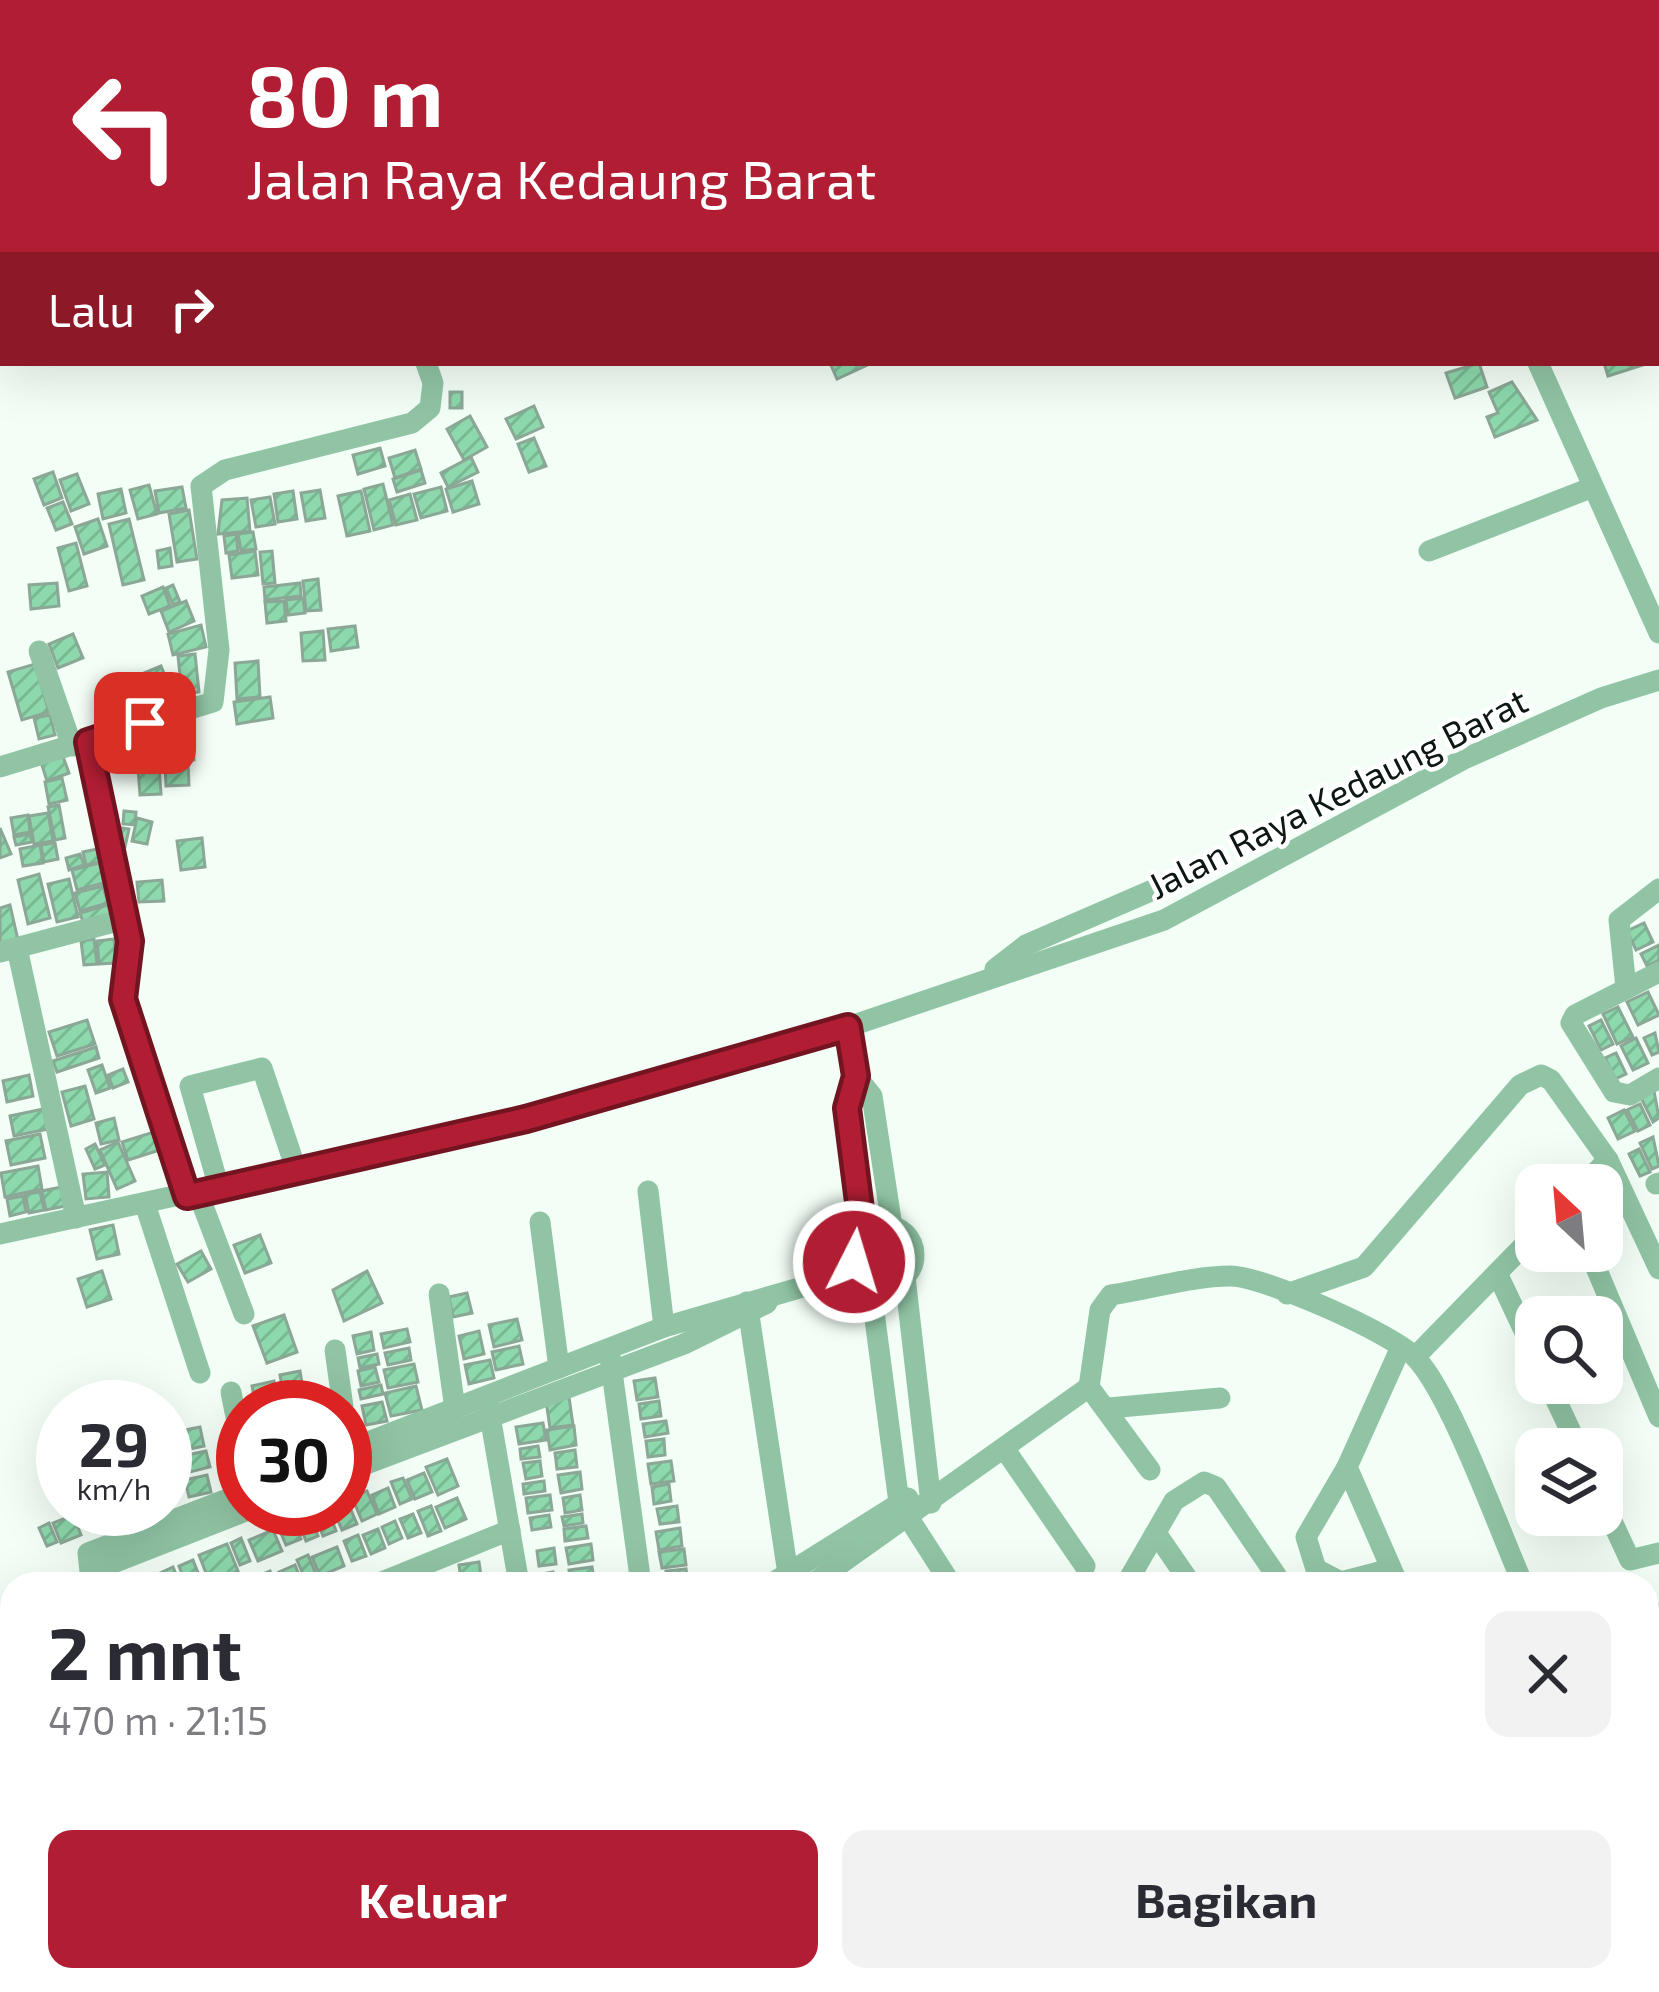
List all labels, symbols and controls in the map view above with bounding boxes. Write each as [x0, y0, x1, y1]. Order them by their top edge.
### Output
text: 80 m [246, 43, 443, 144]
icon: left [48, 48, 204, 204]
text: Jalan Raya Kedaung Barat [246, 145, 876, 210]
icon: right [159, 276, 225, 342]
text: Lalu [48, 282, 135, 336]
pin [94, 672, 196, 774]
street label: Jalan Raya Kedaung Barat [1140, 677, 1534, 907]
icon: arrive [112, 690, 178, 756]
north arrow [1515, 1164, 1623, 1272]
map controls [1515, 1164, 1623, 1536]
position arrow [791, 1199, 917, 1325]
button: search [1515, 1296, 1623, 1404]
speed limit sign: 30 [216, 1380, 372, 1536]
text: 29 [79, 1407, 149, 1479]
button: layers [1515, 1428, 1623, 1536]
text: km/h [77, 1470, 151, 1506]
text: 2 mnt [48, 1608, 242, 1694]
button: close [1485, 1611, 1611, 1737]
text: 470 m · 21:15 [48, 1696, 268, 1743]
button: Keluar [48, 1830, 818, 1968]
button: Bagikan [842, 1830, 1611, 1968]

